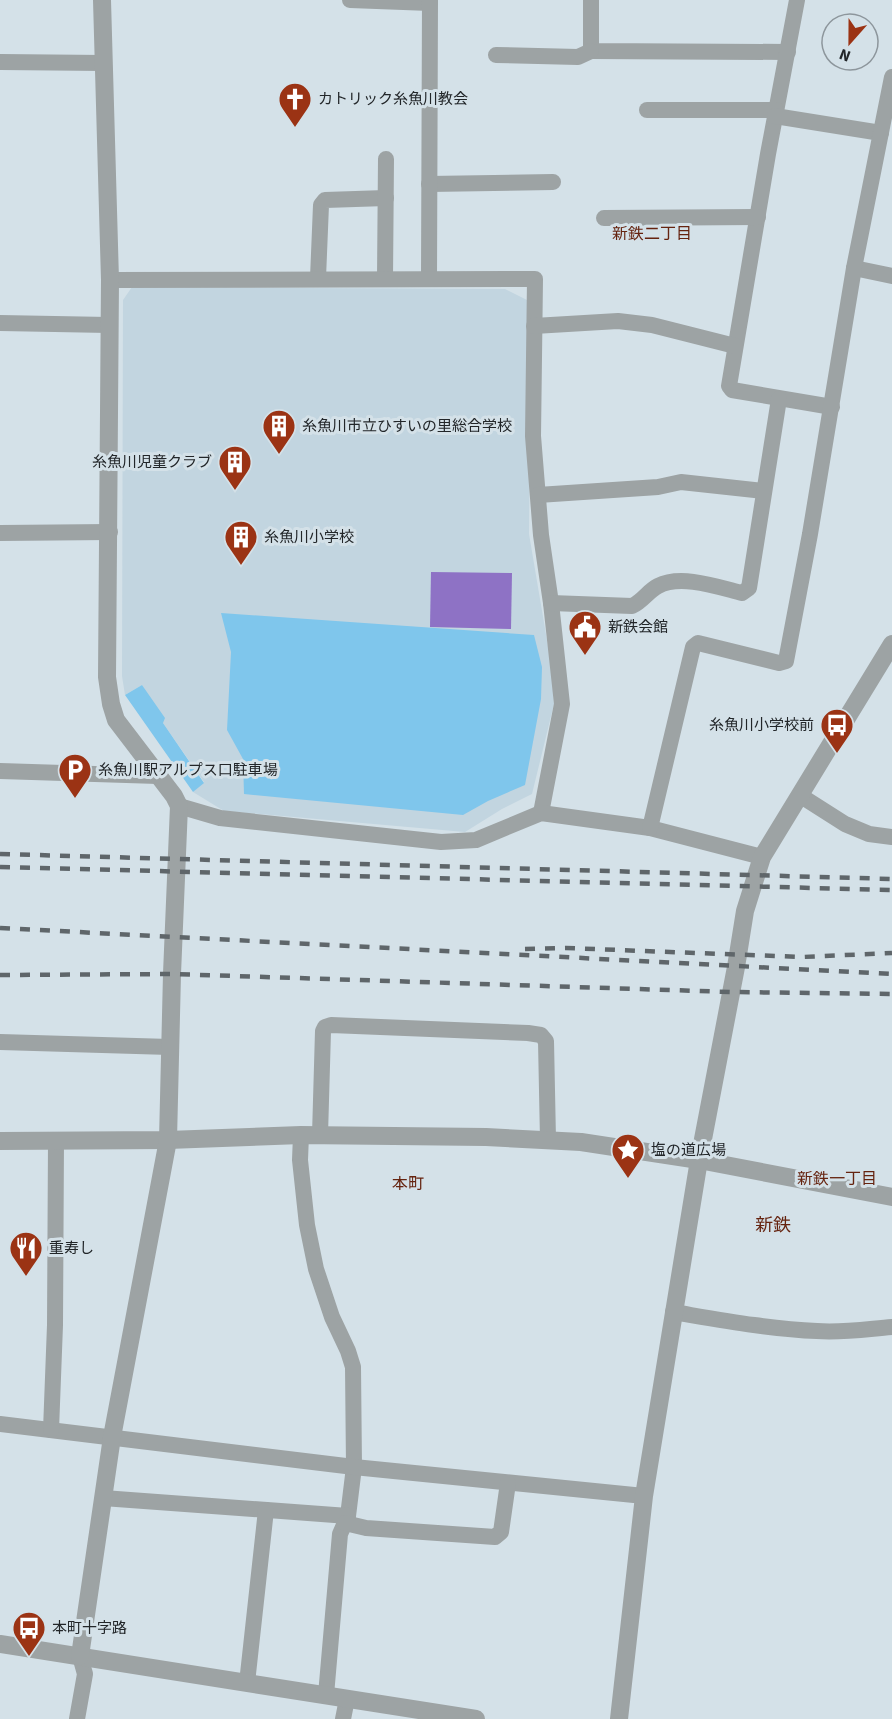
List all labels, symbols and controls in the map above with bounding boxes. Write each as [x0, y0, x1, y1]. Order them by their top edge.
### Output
north arrow [820, 12, 880, 72]
text: N [836, 43, 854, 67]
church icon: カトリック糸魚川教会 [277, 81, 313, 128]
place label: カトリック糸魚川教会 [318, 89, 468, 110]
district label: 新鉄二丁目 [612, 223, 692, 245]
building icon: 糸魚川市立ひすいの里総合学校 [261, 408, 297, 455]
place label: 糸魚川市立ひすいの里総合学校 [302, 416, 512, 437]
building icon: 糸魚川児童クラブ [217, 444, 253, 491]
place label: 糸魚川児童クラブ [92, 452, 212, 473]
building icon: 糸魚川小学校 [223, 519, 259, 566]
place label: 糸魚川小学校 [264, 527, 354, 548]
public building icon: 新鉄会館 [567, 609, 603, 656]
place label: 新鉄会館 [608, 617, 668, 638]
bus stop icon: 糸魚川小学校前 [819, 707, 855, 754]
place label: 糸魚川小学校前 [709, 715, 814, 736]
parking icon: 糸魚川駅アルプス口駐車場 [57, 752, 93, 799]
place label: 糸魚川駅アルプス口駐車場 [98, 760, 278, 781]
place icon: 塩の道広場 [610, 1132, 646, 1179]
place label: 塩の道広場 [651, 1140, 726, 1161]
district label: 新鉄一丁目 [797, 1168, 877, 1190]
district label: 本町 [392, 1173, 424, 1195]
district label: 新鉄 [755, 1213, 791, 1238]
restaurant icon: 重寿し [8, 1230, 44, 1277]
place label: 重寿し [49, 1238, 94, 1259]
bus stop icon: 本町十字路 [11, 1610, 47, 1657]
place label: 本町十字路 [52, 1618, 127, 1639]

